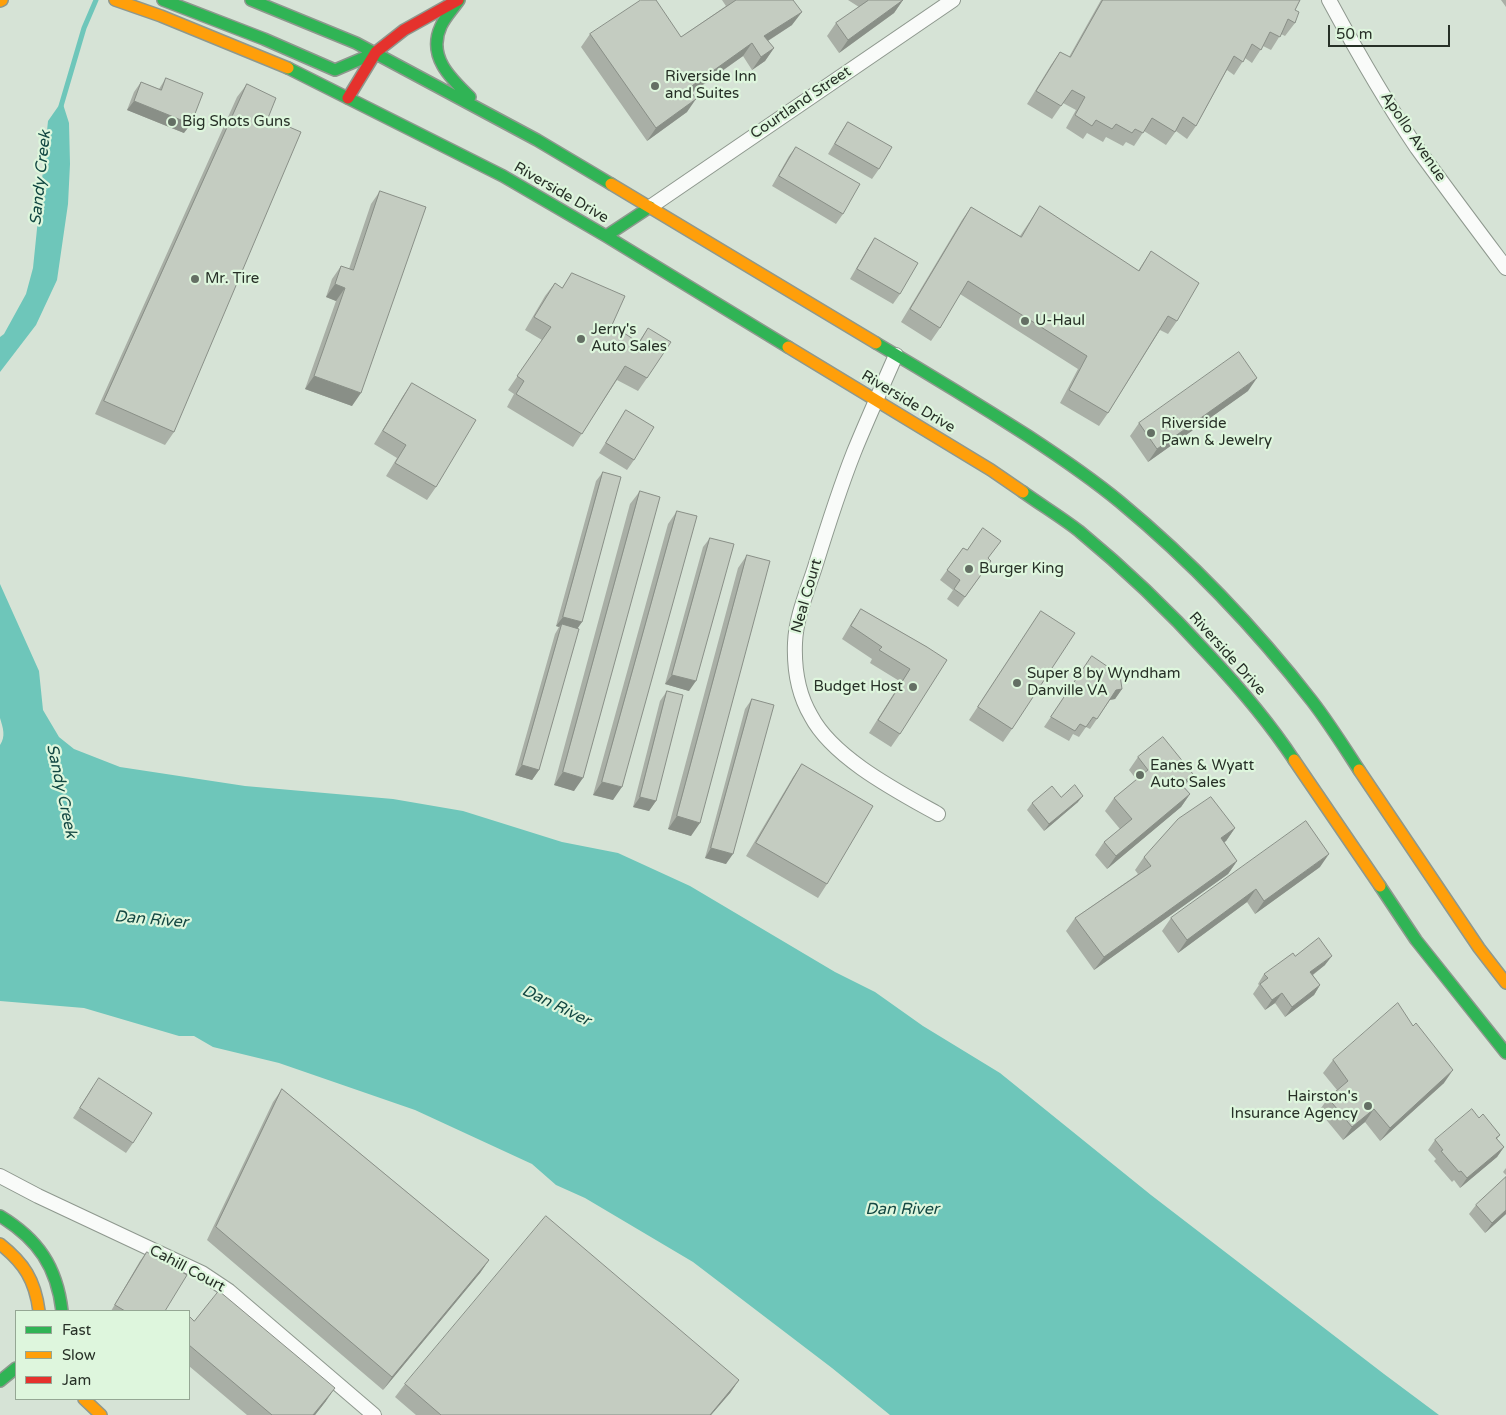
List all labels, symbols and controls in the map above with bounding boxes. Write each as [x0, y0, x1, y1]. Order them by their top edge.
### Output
scale bar [1331, 15, 1454, 47]
text: 50 m [1336, 25, 1373, 43]
street label: Courtland Street [747, 63, 855, 143]
place label: Riverside Inn and Suites [665, 68, 757, 103]
marker: Riverside Inn and Suites [649, 80, 661, 92]
street label: Apollo Avenue [1376, 89, 1450, 185]
place label: Big Shots Guns [182, 113, 290, 131]
marker: Big Shots Guns [166, 116, 178, 128]
water label: Sandy Creek [26, 130, 56, 226]
street label: Riverside Drive [511, 159, 611, 227]
place label: Mr. Tire [205, 270, 259, 288]
marker: Mr. Tire [189, 273, 201, 285]
place label: U-Haul [1035, 312, 1085, 330]
marker: U-Haul [1019, 315, 1031, 327]
place label: Jerry's Auto Sales [591, 321, 667, 356]
marker: Jerry's Auto Sales [575, 333, 587, 345]
street label: Riverside Drive [858, 367, 958, 437]
place label: Riverside Pawn & Jewelry [1161, 415, 1272, 450]
marker: Riverside Pawn & Jewelry [1145, 427, 1157, 439]
street label: Neal Court [788, 557, 826, 635]
place label: Burger King [979, 560, 1064, 578]
marker: Burger King [963, 563, 975, 575]
street label: Riverside Drive [1185, 609, 1269, 699]
place label: Super 8 by Wyndham Danville VA [1027, 665, 1180, 700]
marker: Super 8 by Wyndham Danville VA [1011, 677, 1023, 689]
place label: Budget Host [813, 678, 903, 696]
marker: Budget Host [907, 681, 919, 693]
water label: Sandy Creek [42, 742, 80, 840]
place label: Eanes & Wyatt Auto Sales [1150, 757, 1254, 792]
marker: Eanes & Wyatt Auto Sales [1134, 769, 1146, 781]
water label: Dan River [113, 907, 189, 933]
water label: Dan River [519, 981, 593, 1031]
place label: Hairston's Insurance Agency [1231, 1088, 1358, 1123]
marker: Hairston's Insurance Agency [1362, 1100, 1374, 1112]
water label: Dan River [865, 1200, 939, 1220]
street label: Cahill Court [146, 1242, 228, 1296]
legend [15, 1310, 190, 1400]
text: Fast [62, 1321, 91, 1339]
text: Slow [62, 1346, 96, 1364]
text: Jam [62, 1371, 91, 1389]

